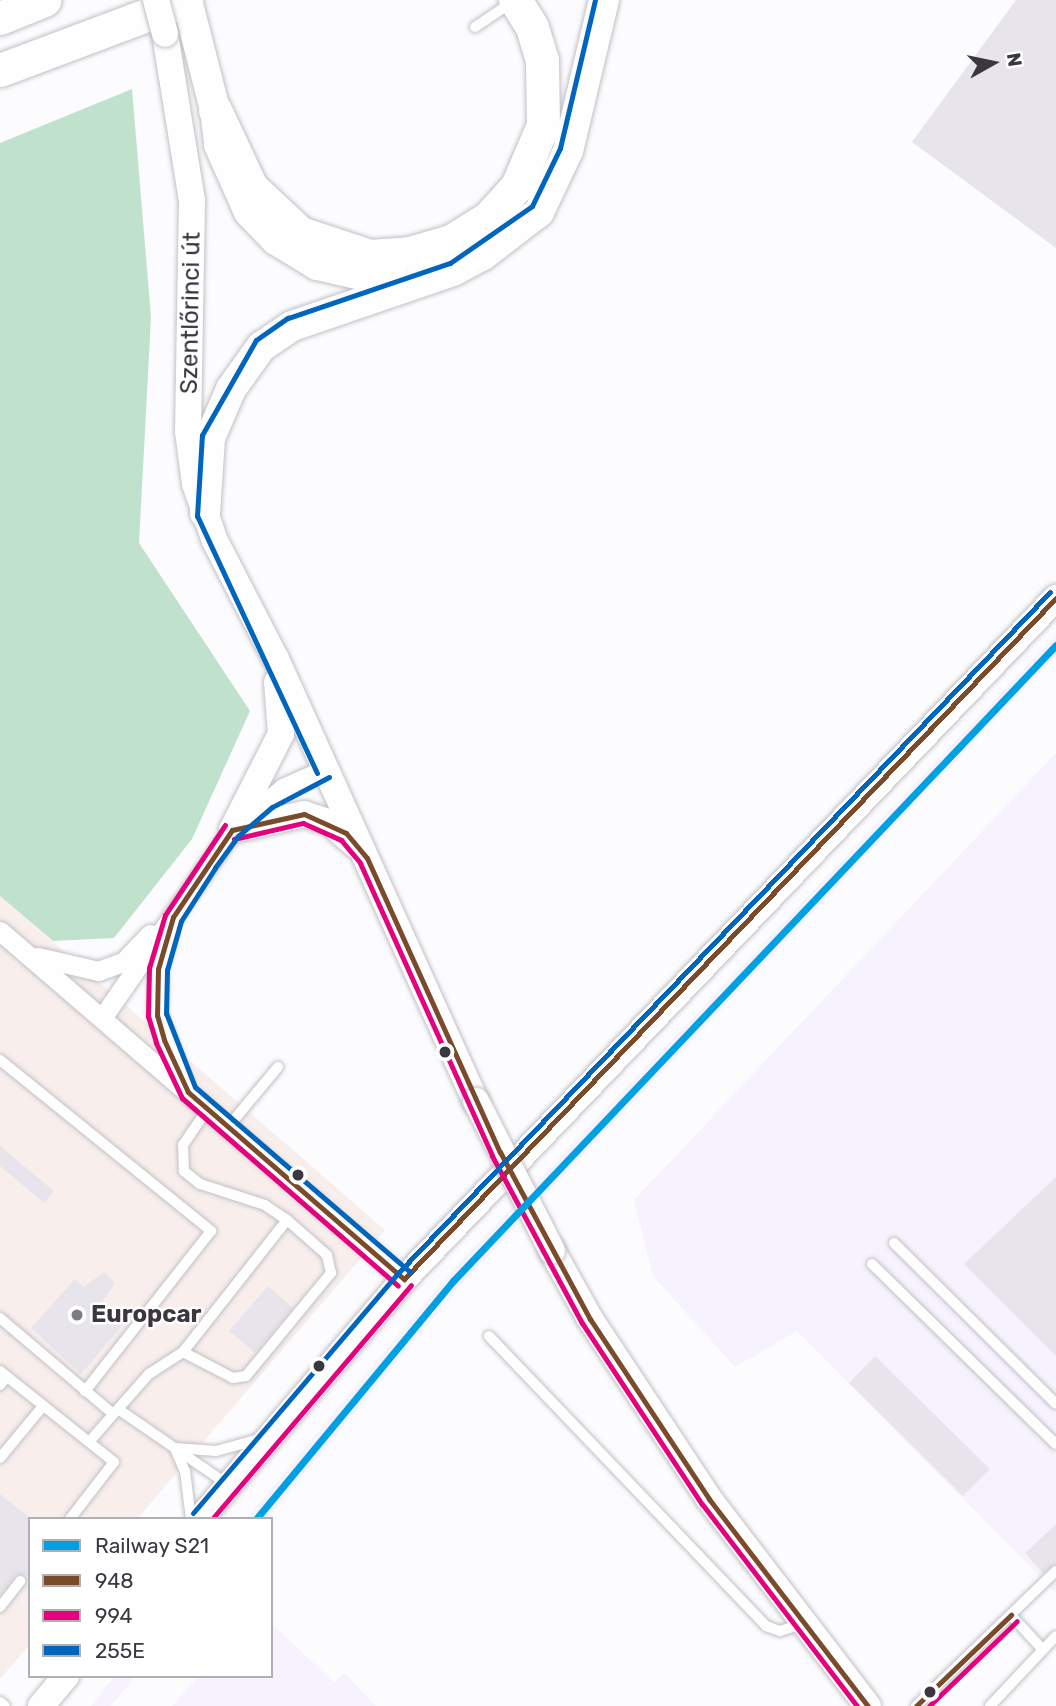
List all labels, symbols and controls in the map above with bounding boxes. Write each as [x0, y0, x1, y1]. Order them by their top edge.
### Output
north arrow [958, 28, 1028, 98]
text: N [1002, 51, 1027, 68]
street label: Szentlőrinci út [175, 232, 207, 394]
unlabelled marker [438, 1045, 452, 1059]
unlabelled marker [291, 1168, 305, 1182]
place label: Europcar [91, 1301, 201, 1329]
marker: Europcar [69, 1307, 85, 1323]
unlabelled marker [312, 1359, 326, 1373]
legend [28, 1517, 273, 1678]
text: Railway S21 [95, 1533, 209, 1558]
text: 948 [95, 1568, 134, 1593]
text: 994 [95, 1603, 133, 1628]
text: 255E [95, 1638, 145, 1663]
unlabelled marker [923, 1685, 937, 1699]

